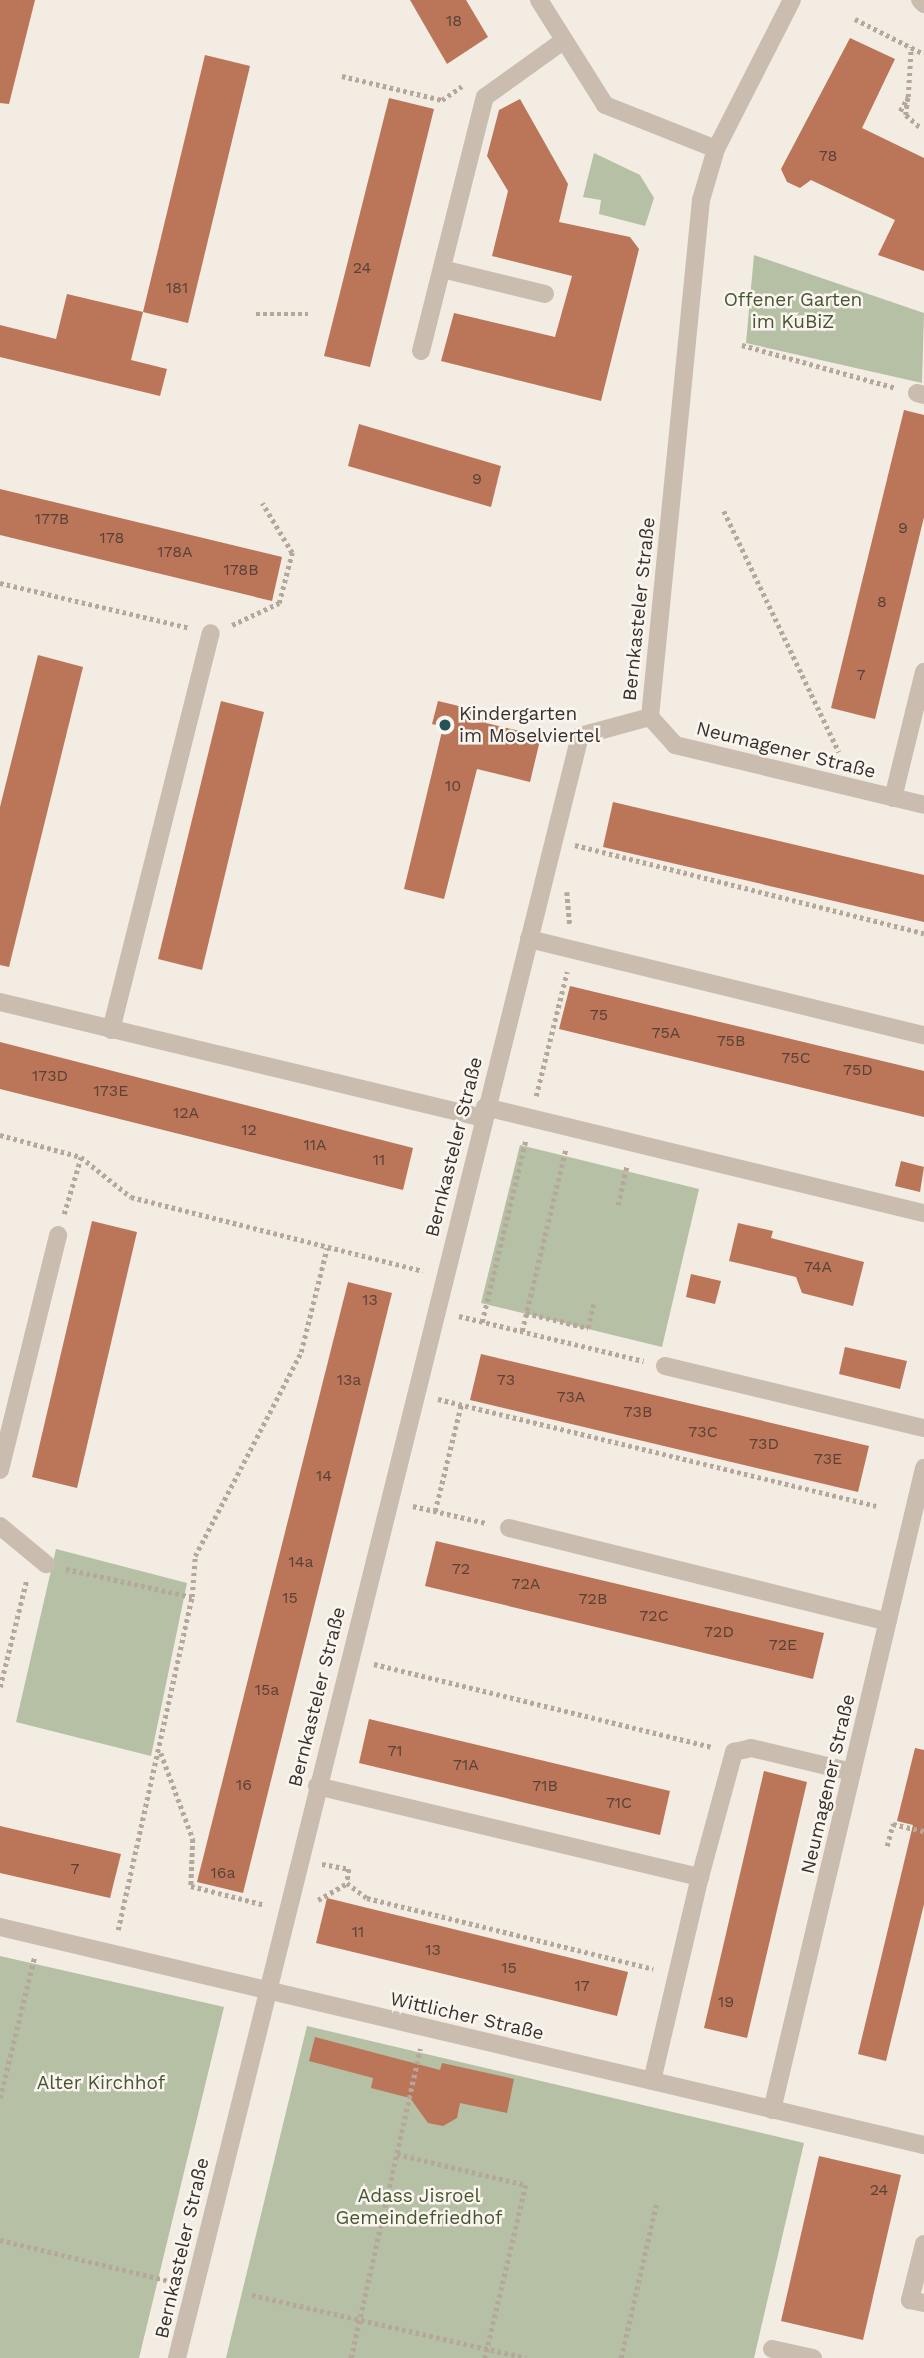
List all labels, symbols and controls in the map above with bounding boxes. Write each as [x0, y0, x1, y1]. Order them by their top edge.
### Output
house number: 18 [446, 11, 462, 31]
house number: 78 [819, 146, 837, 166]
house number: 24 [353, 258, 371, 278]
house number: 181 [166, 278, 188, 298]
park label: Offener Garten im KuBiZ [723, 289, 863, 333]
house number: 9 [472, 469, 482, 489]
house number: 177B [35, 509, 69, 529]
street label: Bernkasteler Straße [618, 516, 660, 702]
house number: 9 [898, 518, 908, 538]
house number: 178 [100, 528, 124, 548]
house number: 178A [157, 542, 193, 562]
house number: 178B [223, 560, 259, 580]
house number: 8 [877, 592, 887, 612]
house number: 7 [857, 665, 865, 685]
place label: Kindergarten im Moselviertel [459, 703, 600, 747]
marker: Kindergarten im Moselviertel [437, 717, 453, 733]
street label: Neumagener Straße [694, 717, 878, 783]
house number: 10 [445, 776, 461, 796]
house number: 75 [590, 1005, 608, 1025]
house number: 75A [652, 1023, 680, 1043]
house number: 75B [717, 1031, 745, 1051]
house number: 75C [781, 1048, 811, 1068]
street label: Bernkasteler Straße [421, 1054, 487, 1240]
house number: 75D [843, 1060, 873, 1080]
house number: 173D [32, 1066, 68, 1086]
house number: 173E [94, 1081, 128, 1101]
house number: 12A [173, 1103, 199, 1123]
house number: 12 [241, 1120, 257, 1140]
house number: 11A [303, 1135, 327, 1155]
house number: 11 [373, 1150, 385, 1170]
house number: 74A [804, 1257, 832, 1277]
house number: 13 [362, 1290, 378, 1310]
house number: 13a [337, 1370, 361, 1390]
house number: 73 [497, 1370, 515, 1390]
house number: 73A [557, 1387, 585, 1407]
house number: 73B [624, 1402, 652, 1422]
house number: 73C [688, 1422, 718, 1442]
house number: 73D [749, 1434, 779, 1454]
house number: 73E [814, 1449, 842, 1469]
house number: 14 [316, 1466, 332, 1486]
house number: 14a [288, 1552, 314, 1572]
house number: 72 [452, 1559, 470, 1579]
house number: 72A [512, 1574, 540, 1594]
house number: 15 [282, 1588, 298, 1608]
house number: 72B [579, 1589, 607, 1609]
street label: Bernkasteler Straße [284, 1604, 350, 1790]
house number: 72C [639, 1606, 669, 1626]
house number: 72D [704, 1622, 734, 1642]
house number: 72E [769, 1635, 797, 1655]
house number: 15a [255, 1680, 279, 1700]
street label: Neumagener Straße [796, 1692, 860, 1876]
house number: 71 [387, 1741, 403, 1761]
house number: 71A [453, 1755, 479, 1775]
house number: 16 [236, 1775, 252, 1795]
house number: 71B [532, 1776, 558, 1796]
house number: 71C [606, 1793, 632, 1813]
house number: 7 [71, 1859, 79, 1879]
house number: 16a [210, 1863, 236, 1883]
house number: 11 [352, 1922, 364, 1942]
house number: 13 [425, 1940, 441, 1960]
house number: 15 [501, 1958, 517, 1978]
house number: 17 [574, 1976, 590, 1996]
street label: Wittlicher Straße [388, 1987, 546, 2045]
house number: 19 [718, 1992, 734, 2012]
park label: Alter Kirchhof [37, 2072, 165, 2094]
street label: Bernkasteler Straße [150, 2155, 214, 2341]
house number: 24 [870, 2180, 888, 2200]
park label: Adass Jisroel Gemeindefriedhof [336, 2185, 502, 2229]

